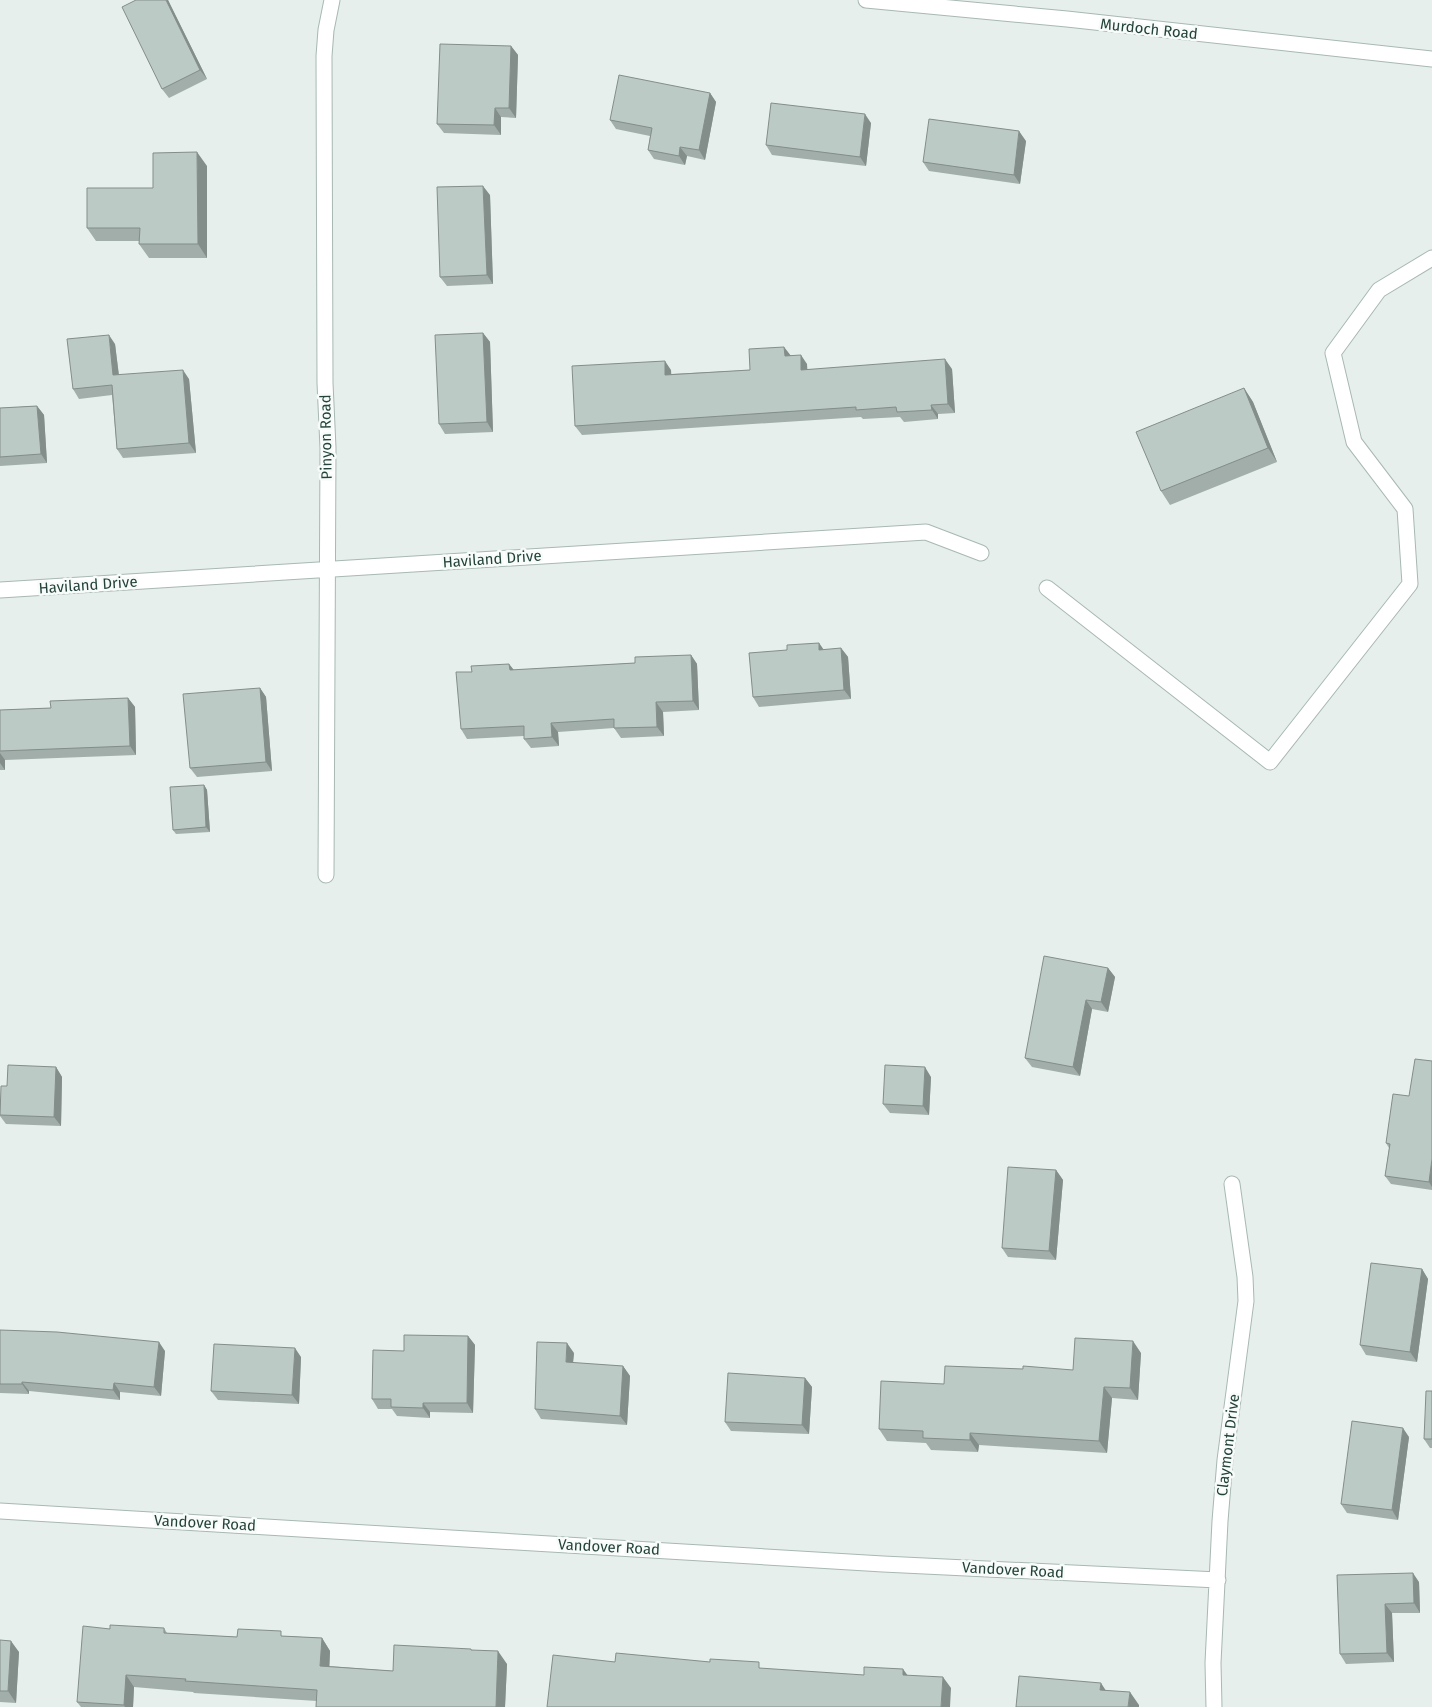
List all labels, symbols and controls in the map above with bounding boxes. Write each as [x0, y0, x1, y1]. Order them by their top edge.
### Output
street label: Murdoch Road [1099, 15, 1199, 43]
street label: Pinyon Road [316, 394, 336, 480]
street label: Haviland Drive [442, 547, 542, 571]
street label: Haviland Drive [38, 573, 138, 597]
street label: Claymont Drive [1213, 1393, 1243, 1497]
street label: Vandover Road [153, 1511, 257, 1535]
street label: Vandover Road [557, 1535, 661, 1559]
street label: Vandover Road [961, 1558, 1065, 1582]

